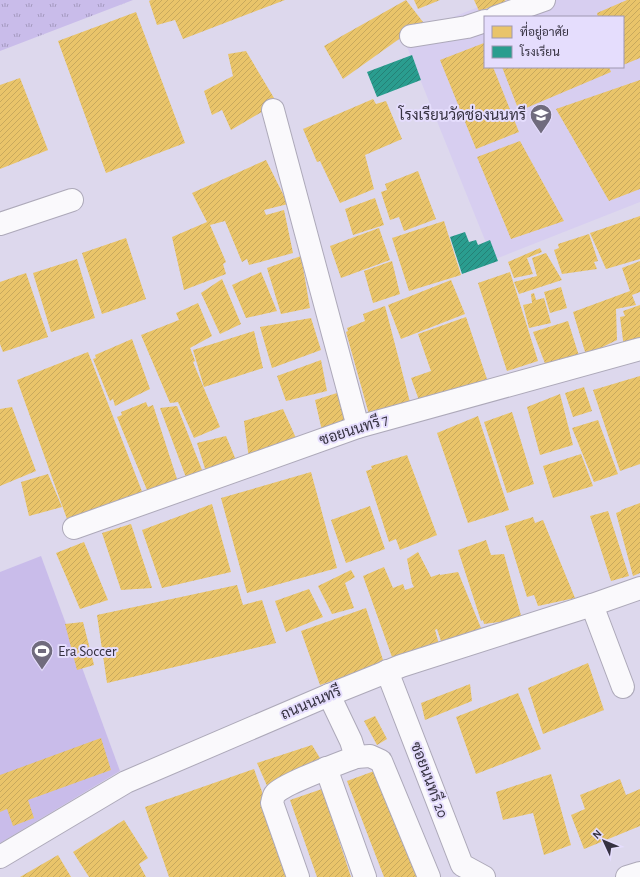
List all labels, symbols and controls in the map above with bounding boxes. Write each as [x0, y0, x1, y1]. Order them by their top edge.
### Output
legend [484, 16, 624, 68]
text: ที่อยู่อาศัย [520, 21, 569, 40]
text: โรงเรียน [519, 44, 560, 58]
school or university icon: โรงเรียนวัดช่องนนทรี [528, 102, 554, 135]
place label: โรงเรียนวัดช่องนนทรี [398, 105, 526, 123]
street label: ซอยนนทรี 7 [317, 409, 390, 448]
sports icon: Era Soccer [29, 638, 55, 671]
place label: Era Soccer [58, 644, 117, 659]
street label: ถนนนนทรี [277, 681, 343, 722]
street label: ซอยนนทรี 20 [408, 739, 453, 820]
north arrow [584, 821, 624, 861]
text: N [591, 828, 604, 841]

